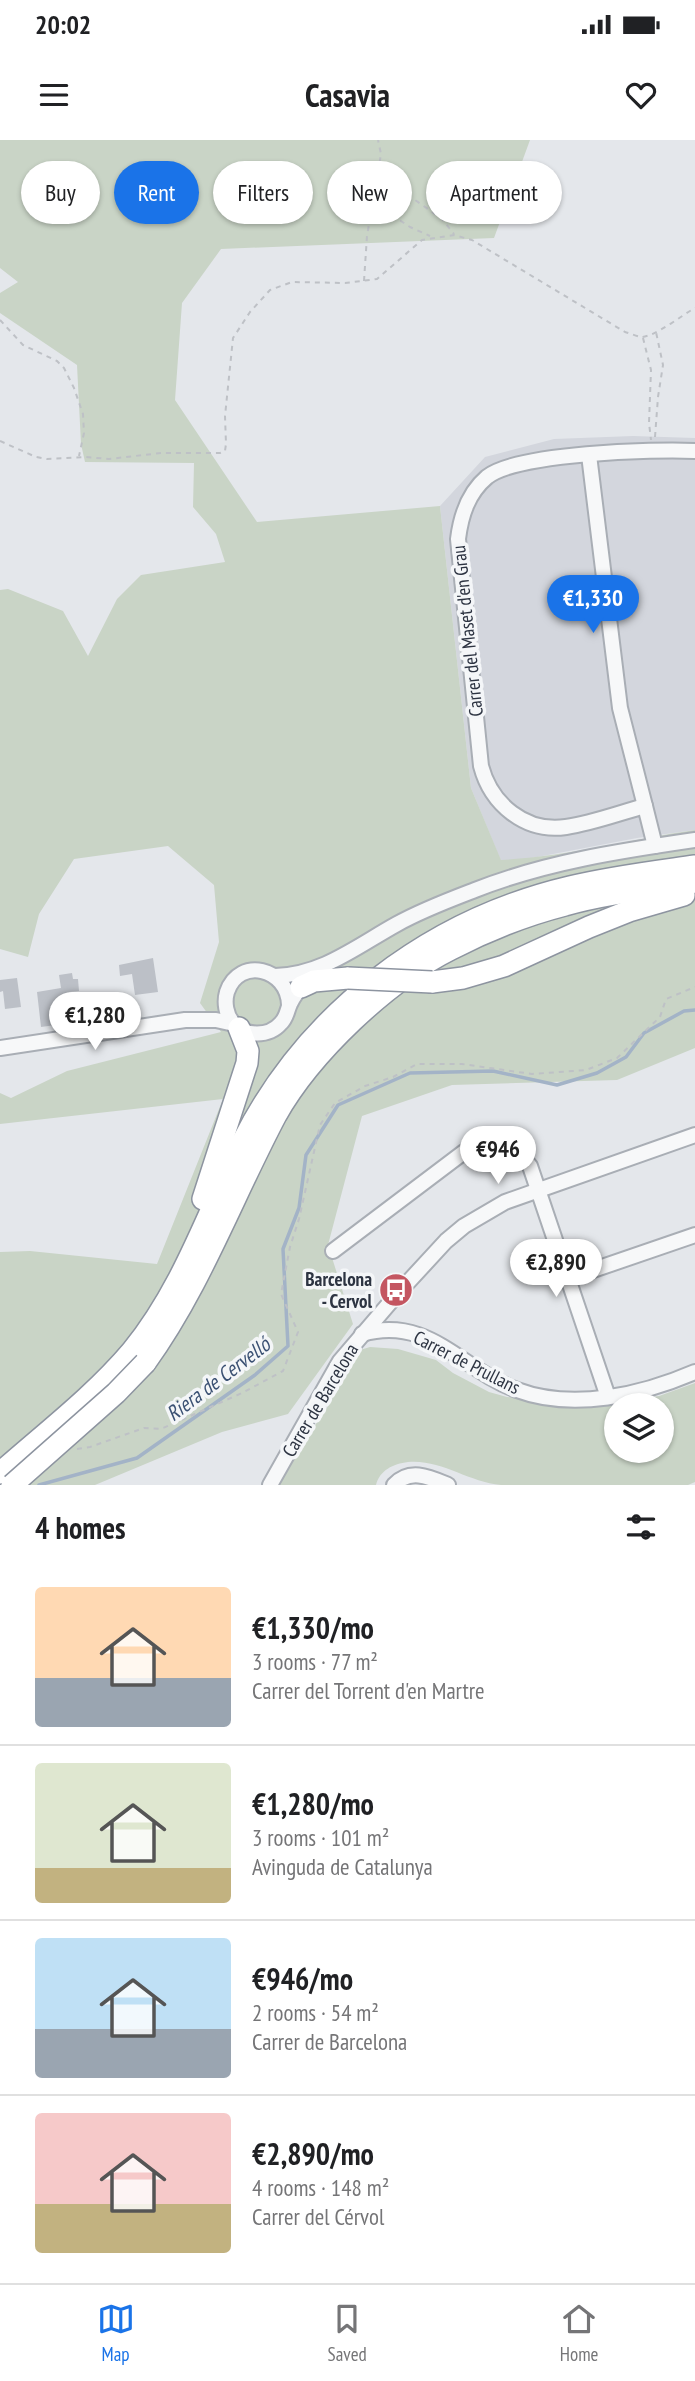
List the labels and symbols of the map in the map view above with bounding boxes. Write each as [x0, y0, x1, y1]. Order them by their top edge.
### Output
street label: Carrer del Maset d'en Grau [446, 544, 488, 718]
pin: €1,330 [536, 575, 650, 635]
pin: €1,280 [38, 992, 152, 1052]
pin: €946 [457, 1126, 539, 1186]
pin: €2,890 [499, 1240, 613, 1299]
place label: Barcelona - Cervol [305, 1267, 372, 1313]
bus stop icon: Barcelona - Cervol [377, 1271, 415, 1309]
street label: Carrer de Prullans [410, 1325, 524, 1399]
water label: Riera de Cervelló [161, 1330, 277, 1427]
street label: Carrer de Barcelona [277, 1339, 363, 1461]

